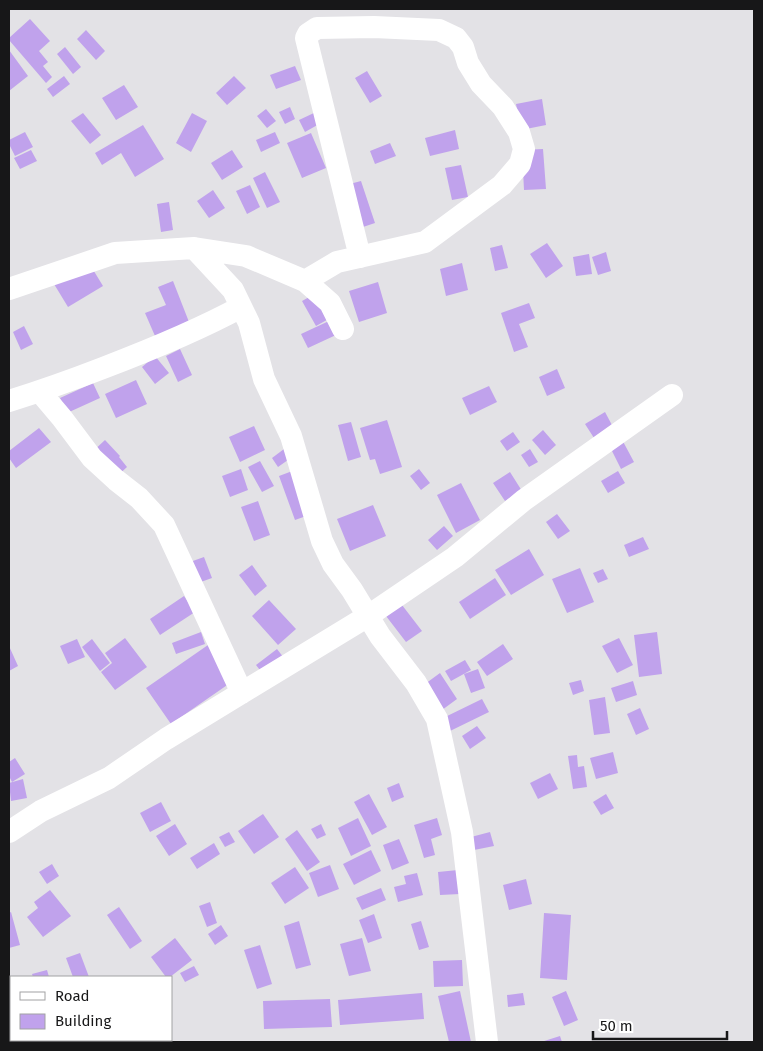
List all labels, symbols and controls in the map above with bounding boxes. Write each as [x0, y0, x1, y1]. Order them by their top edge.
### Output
legend [10, 976, 172, 1041]
text: Road [55, 987, 90, 1005]
scale bar [593, 1008, 727, 1040]
text: Building [55, 1012, 111, 1030]
text: 50 m [600, 1017, 633, 1035]

